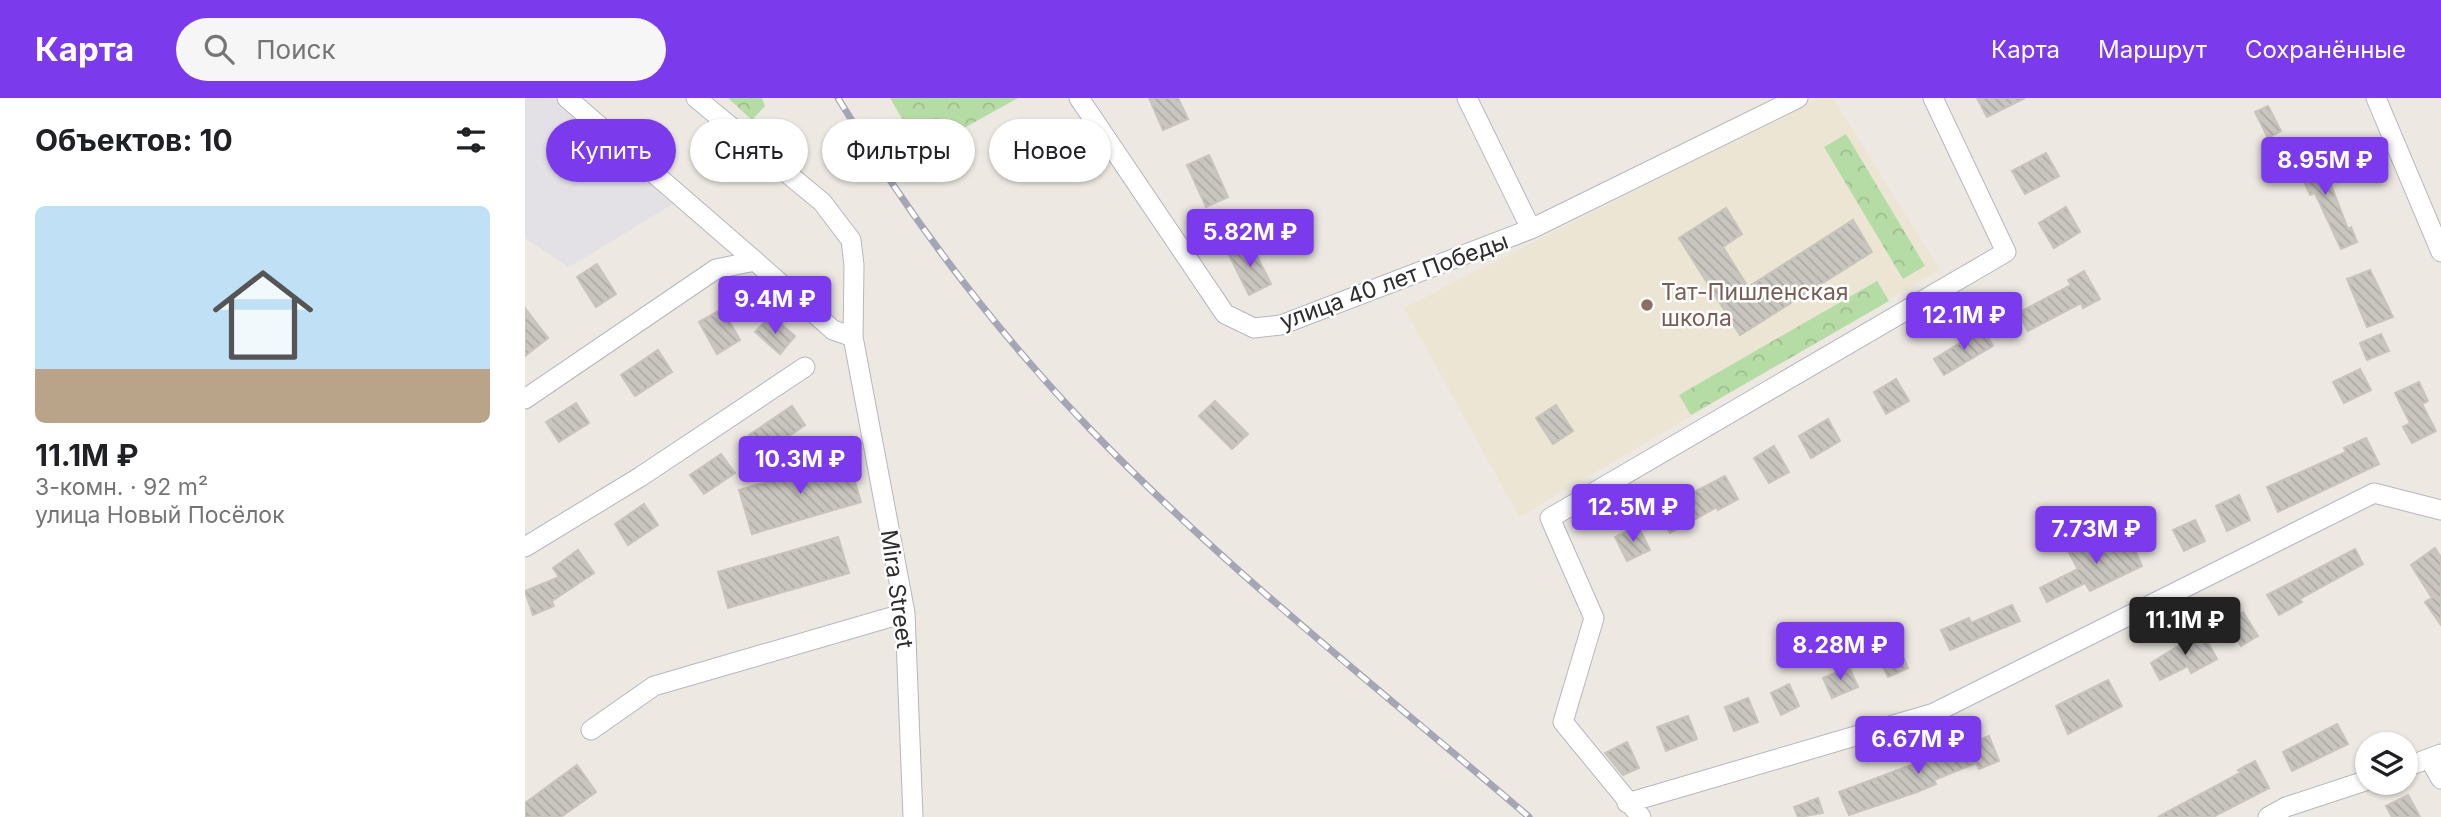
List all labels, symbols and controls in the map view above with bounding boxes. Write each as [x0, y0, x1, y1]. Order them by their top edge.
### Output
search box [176, 18, 666, 81]
text: Карта [35, 29, 134, 69]
icon: search [200, 30, 238, 68]
text: Поиск [256, 34, 335, 65]
text: Карта [1991, 35, 2060, 64]
text: Маршрут [2098, 35, 2207, 64]
text: Сохранённые [2245, 35, 2406, 64]
chip: Купить [546, 119, 676, 182]
chip: Снять [690, 119, 808, 182]
chip: Фильтры [822, 119, 975, 182]
chip: Новое [989, 119, 1111, 182]
icon: filters [452, 121, 490, 159]
text: Объектов: 10 [35, 122, 233, 158]
pin: 8.95M ₽ [2260, 138, 2390, 197]
text: 8.95M ₽ [2277, 146, 2373, 174]
pin: 5.82M ₽ [1185, 209, 1315, 269]
text: 5.82M ₽ [1203, 218, 1297, 246]
street label: улица 40 лет Победы [1276, 227, 1512, 335]
icon: home [200, 252, 326, 378]
pin: 9.4M ₽ [718, 276, 832, 336]
place label: Тат-Пишленская школа [1661, 278, 1849, 332]
text: 9.4M ₽ [734, 285, 816, 313]
pin: 12.1M ₽ [1899, 292, 2029, 352]
marker: Тат-Пишленская школа [1639, 297, 1655, 313]
text: 12.1M ₽ [1922, 301, 2006, 329]
pin: 10.3M ₽ [735, 436, 865, 496]
text: 11.1M ₽ [35, 437, 138, 473]
text: 10.3M ₽ [755, 445, 845, 473]
text: 3-комн. · 92 m² [35, 473, 208, 501]
pin: 12.5M ₽ [1568, 484, 1698, 544]
text: 12.5M ₽ [1588, 493, 1678, 521]
text: улица Новый Посёлок [35, 501, 285, 529]
pin: 7.73M ₽ [2031, 506, 2161, 566]
text: 7.73M ₽ [2051, 515, 2141, 543]
street label: Mira Street [875, 528, 919, 650]
pin: 11.1M ₽ [2120, 598, 2250, 657]
text: 11.1M ₽ [2145, 606, 2225, 634]
pin: 8.28M ₽ [1775, 622, 1905, 682]
text: 8.28M ₽ [1792, 631, 1888, 659]
pin: 6.67M ₽ [1853, 716, 1983, 776]
text: 6.67M ₽ [1871, 725, 1965, 753]
map controls [2355, 732, 2418, 795]
button: layers [2355, 732, 2418, 795]

